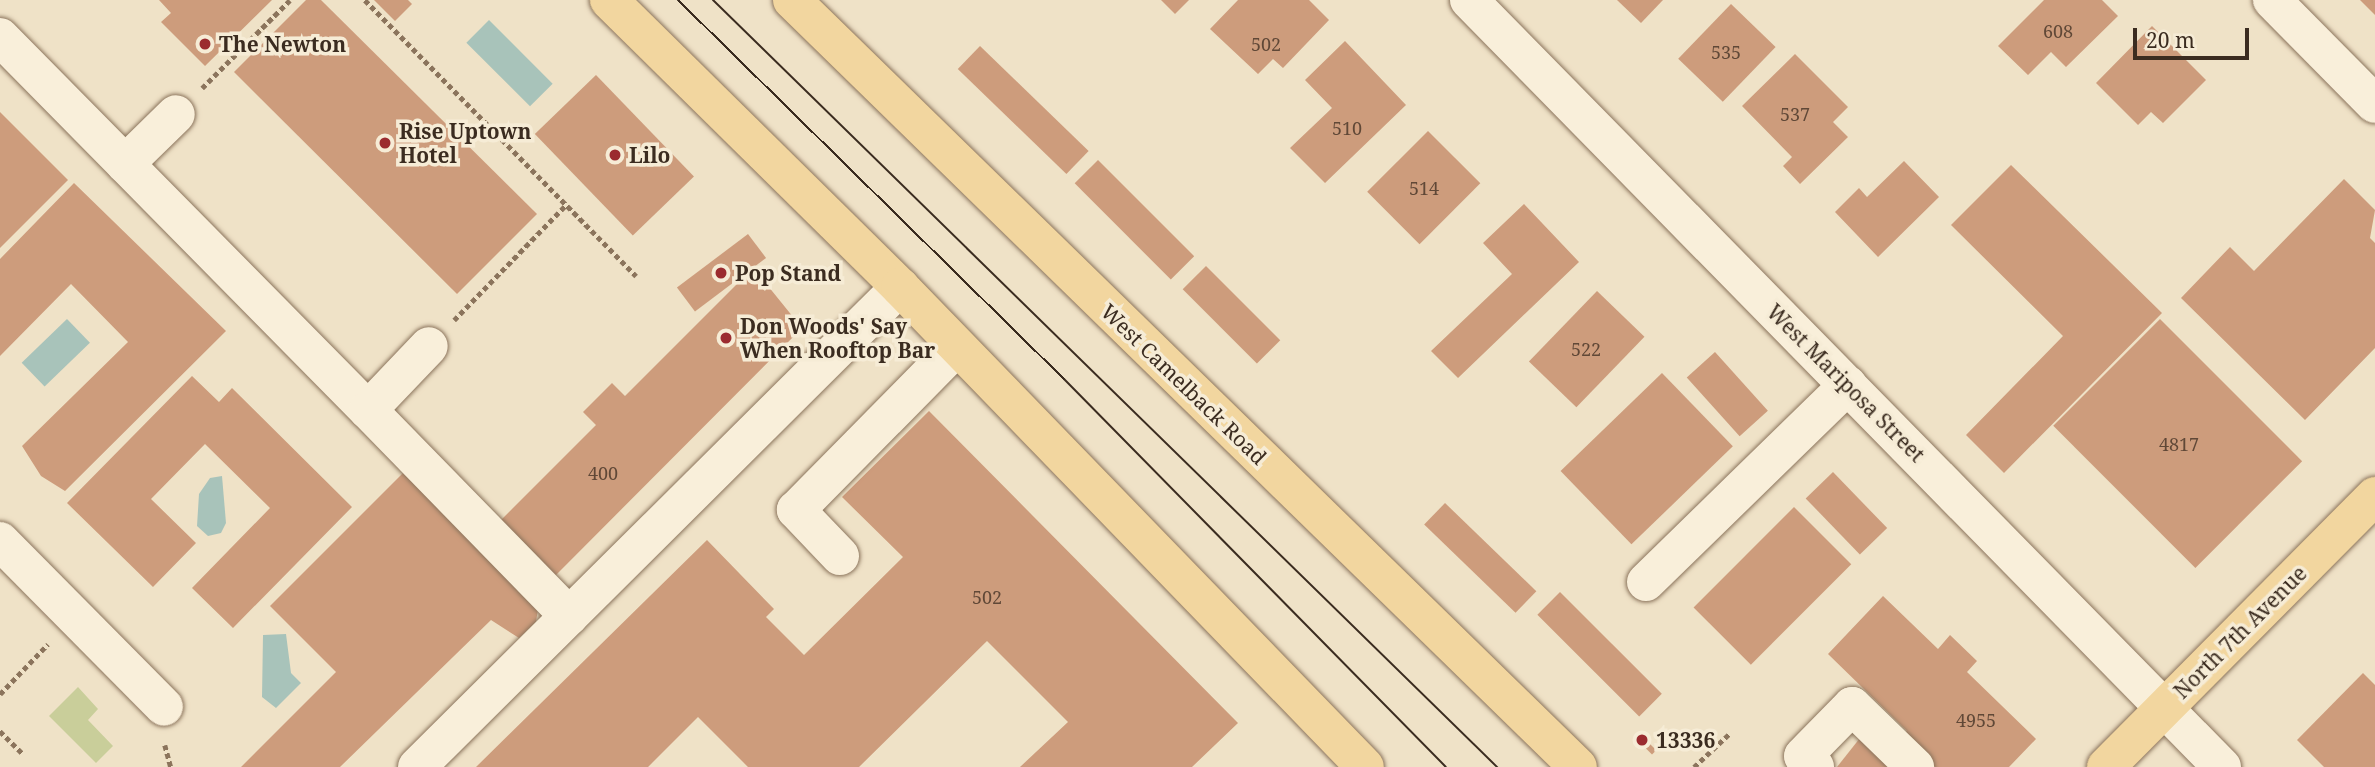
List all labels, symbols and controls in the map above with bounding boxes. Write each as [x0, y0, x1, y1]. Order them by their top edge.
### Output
scale bar [2137, 14, 2252, 58]
house number: 608 [2043, 20, 2073, 42]
text: 20 m [2146, 26, 2195, 54]
place label: The Newton [219, 31, 346, 57]
house number: 502 [1251, 33, 1281, 55]
marker: The Newton [197, 36, 213, 52]
house number: 535 [1711, 41, 1741, 63]
house number: 537 [1780, 103, 1810, 125]
house number: 510 [1332, 117, 1362, 139]
place label: Rise Uptown Hotel [399, 118, 532, 168]
marker: Rise Uptown Hotel [377, 135, 393, 151]
place label: Lilo [629, 142, 670, 168]
marker: Lilo [607, 147, 623, 163]
house number: 514 [1409, 177, 1439, 199]
place label: Pop Stand [735, 260, 841, 286]
marker: Pop Stand [713, 265, 729, 281]
street label: West Camelback Road [1096, 299, 1272, 469]
street label: West Mariposa Street [1762, 299, 1930, 467]
place label: Don Woods' Say When Rooftop Bar [740, 313, 935, 363]
marker: Don Woods' Say When Rooftop Bar [718, 330, 734, 346]
house number: 522 [1571, 338, 1601, 360]
house number: 4817 [2159, 433, 2199, 455]
house number: 400 [588, 462, 618, 484]
street label: North 7th Avenue [2168, 560, 2312, 704]
house number: 502 [972, 586, 1002, 608]
house number: 4955 [1956, 709, 1996, 731]
place label: 13336 [1656, 727, 1715, 753]
marker: 13336 [1634, 732, 1650, 748]

